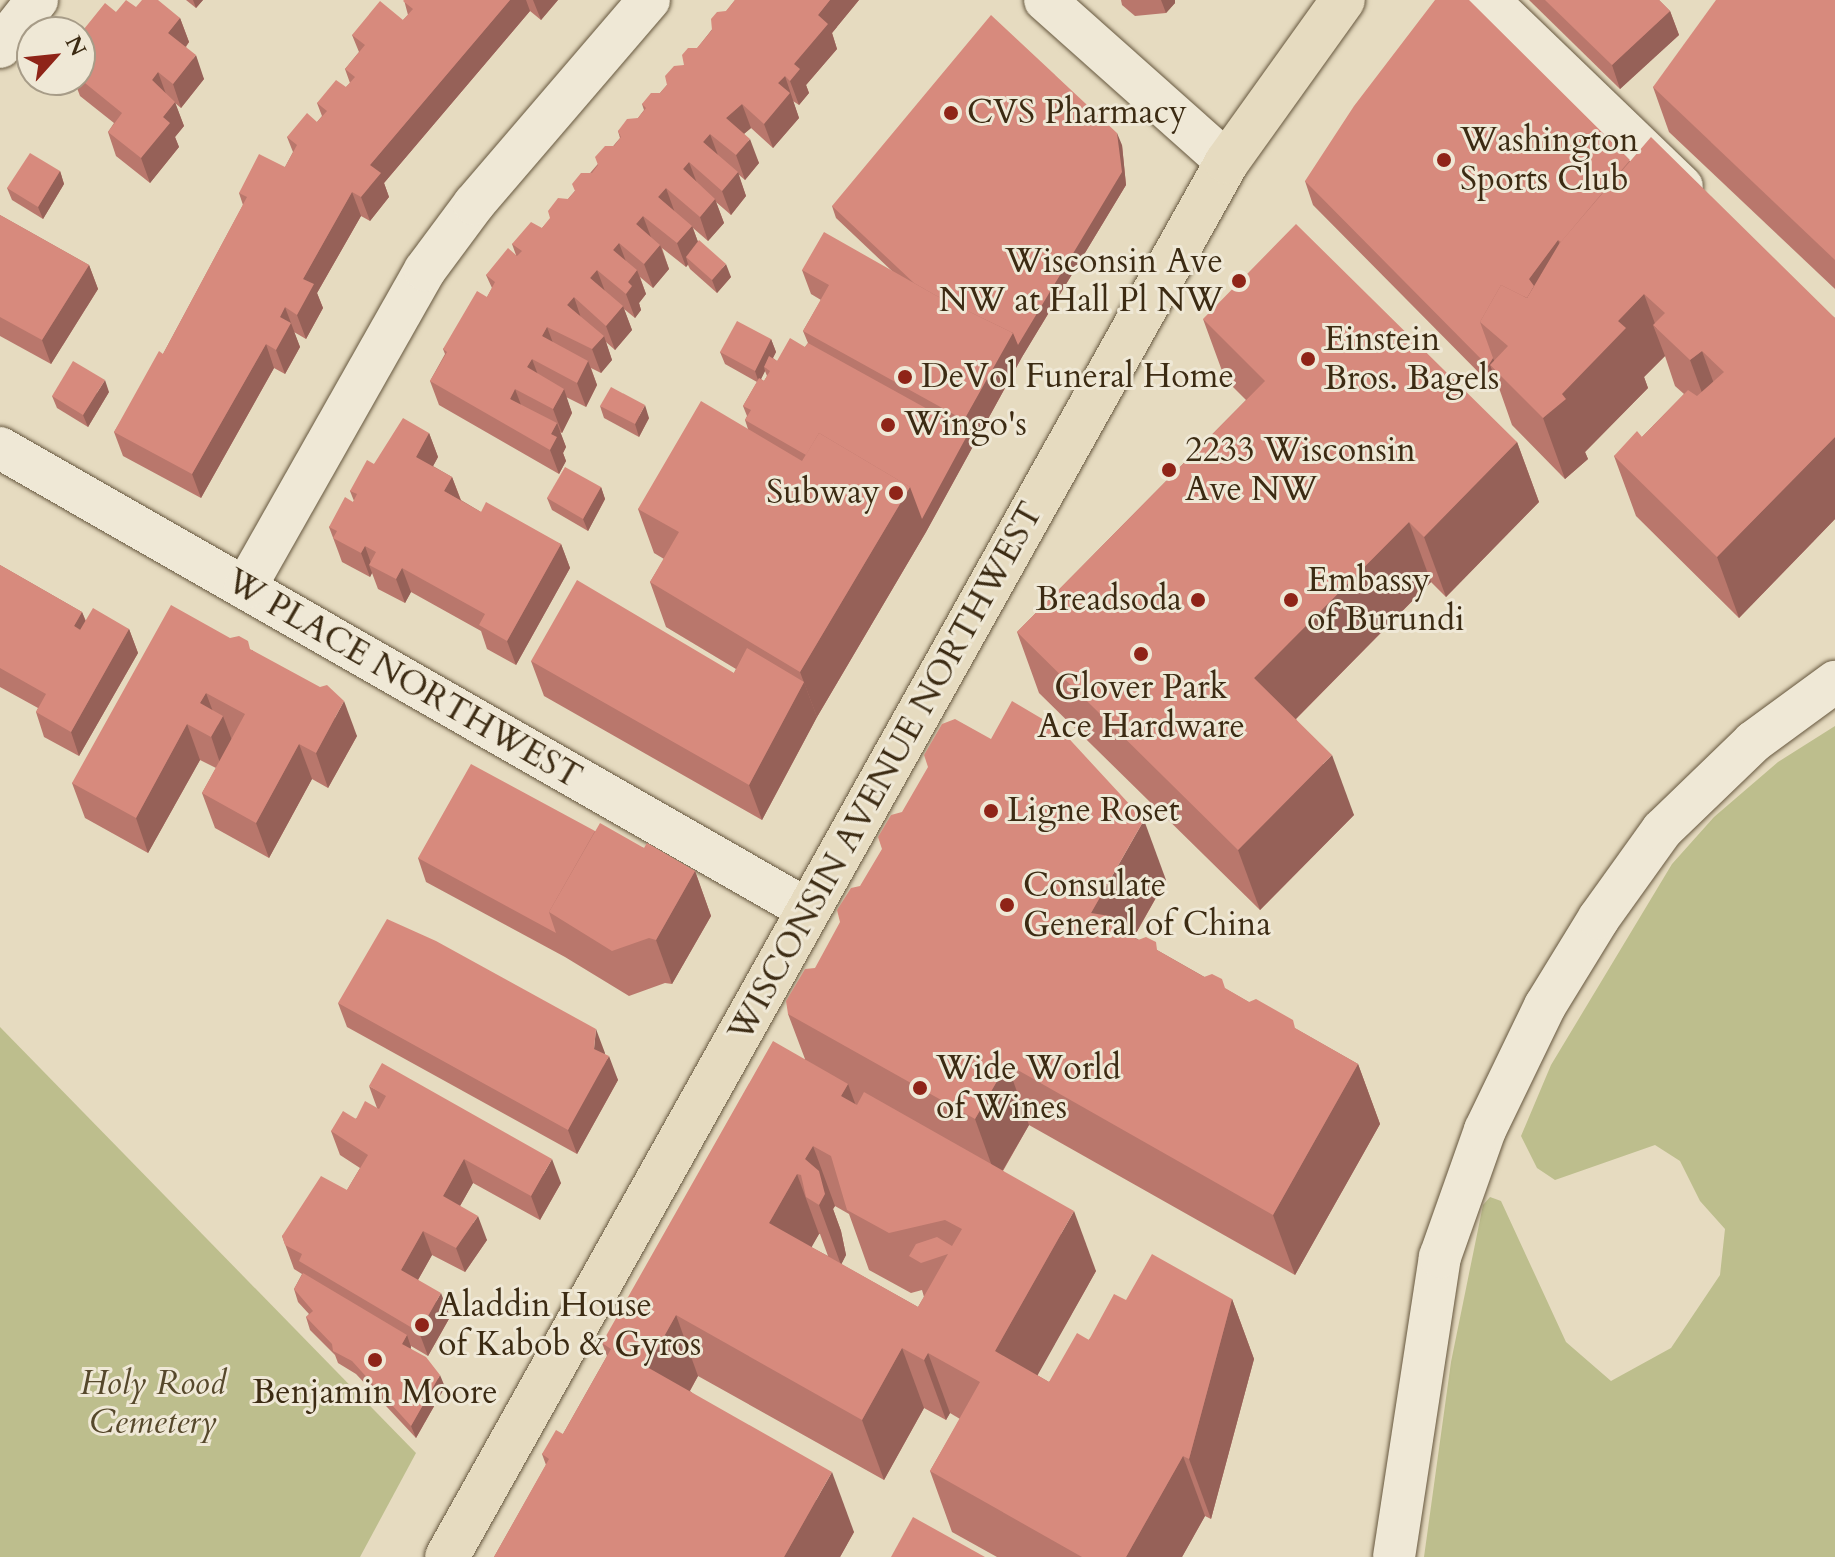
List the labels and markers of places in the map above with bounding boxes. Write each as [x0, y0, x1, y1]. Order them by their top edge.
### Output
place label: CVS Pharmacy [967, 93, 1187, 133]
marker: CVS Pharmacy [942, 104, 960, 122]
place label: Washington Sports Club [1460, 120, 1639, 200]
marker: Washington Sports Club [1435, 151, 1453, 169]
place label: Wisconsin Ave NW at Hall Pl NW [939, 241, 1223, 320]
marker: Wisconsin Ave NW at Hall Pl NW [1230, 272, 1248, 290]
place label: Einstein Bros. Bagels [1324, 319, 1499, 398]
marker: Einstein Bros. Bagels [1299, 350, 1317, 368]
place label: DeVol Funeral Home [921, 357, 1234, 397]
marker: DeVol Funeral Home [896, 368, 914, 386]
place label: Wingo's [904, 405, 1027, 445]
marker: Wingo's [879, 416, 897, 434]
place label: 2233 Wisconsin Ave NW [1185, 430, 1416, 510]
marker: 2233 Wisconsin Ave NW [1160, 461, 1178, 479]
place label: Subway [766, 473, 880, 513]
marker: Subway [887, 484, 905, 502]
place label: Embassy of Burundi [1307, 560, 1465, 640]
place label: Breadsoda [1036, 580, 1182, 620]
marker: Breadsoda [1189, 591, 1207, 609]
marker: Embassy of Burundi [1282, 591, 1300, 609]
marker: Glover Park Ace Hardware [1132, 645, 1150, 663]
place label: Glover Park Ace Hardware [1037, 667, 1245, 746]
place label: Ligne Roset [1007, 791, 1180, 831]
marker: Ligne Roset [982, 802, 1000, 820]
place label: Consulate General of China [1023, 865, 1271, 944]
marker: Consulate General of China [998, 896, 1016, 914]
place label: Wide World of Wines [936, 1048, 1121, 1128]
marker: Wide World of Wines [911, 1079, 929, 1097]
place label: Aladdin House of Kabob & Gyros [438, 1285, 701, 1364]
marker: Aladdin House of Kabob & Gyros [413, 1316, 431, 1334]
marker: Benjamin Moore [366, 1351, 384, 1369]
place label: Benjamin Moore [252, 1373, 498, 1413]

